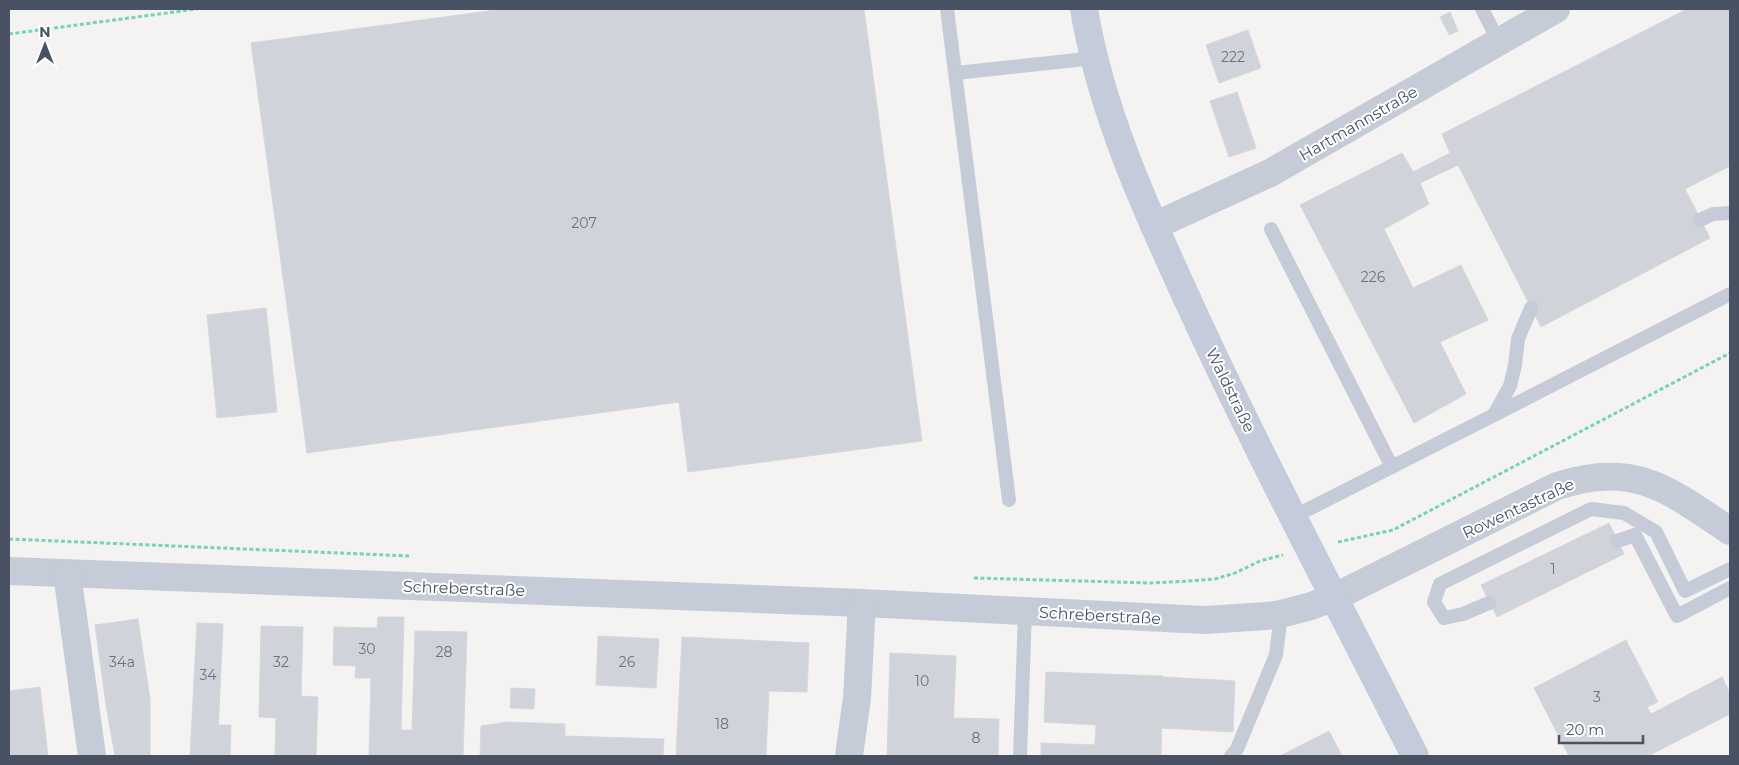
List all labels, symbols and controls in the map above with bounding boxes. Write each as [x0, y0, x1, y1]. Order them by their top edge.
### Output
north arrow [20, 20, 70, 70]
text: N [39, 23, 51, 41]
house number: 222 [1221, 48, 1245, 66]
street label: Hartmannstraße [1296, 82, 1421, 165]
house number: 207 [571, 214, 597, 232]
house number: 226 [1361, 268, 1386, 286]
street label: Waldstraße [1202, 345, 1259, 435]
street label: Rowentastraße [1459, 474, 1577, 543]
house number: 1 [1550, 560, 1556, 578]
street label: Schreberstraße [403, 577, 525, 600]
street label: Schreberstraße [1038, 603, 1161, 628]
house number: 30 [358, 640, 376, 658]
house number: 28 [436, 643, 453, 661]
house number: 34a [109, 653, 135, 671]
house number: 32 [273, 653, 289, 671]
house number: 26 [619, 653, 636, 671]
house number: 34 [199, 666, 217, 684]
house number: 10 [915, 672, 929, 690]
house number: 3 [1593, 688, 1601, 706]
scale bar [1559, 712, 1643, 744]
house number: 18 [715, 715, 729, 733]
text: 20 m [1566, 720, 1604, 739]
house number: 8 [972, 729, 981, 747]

